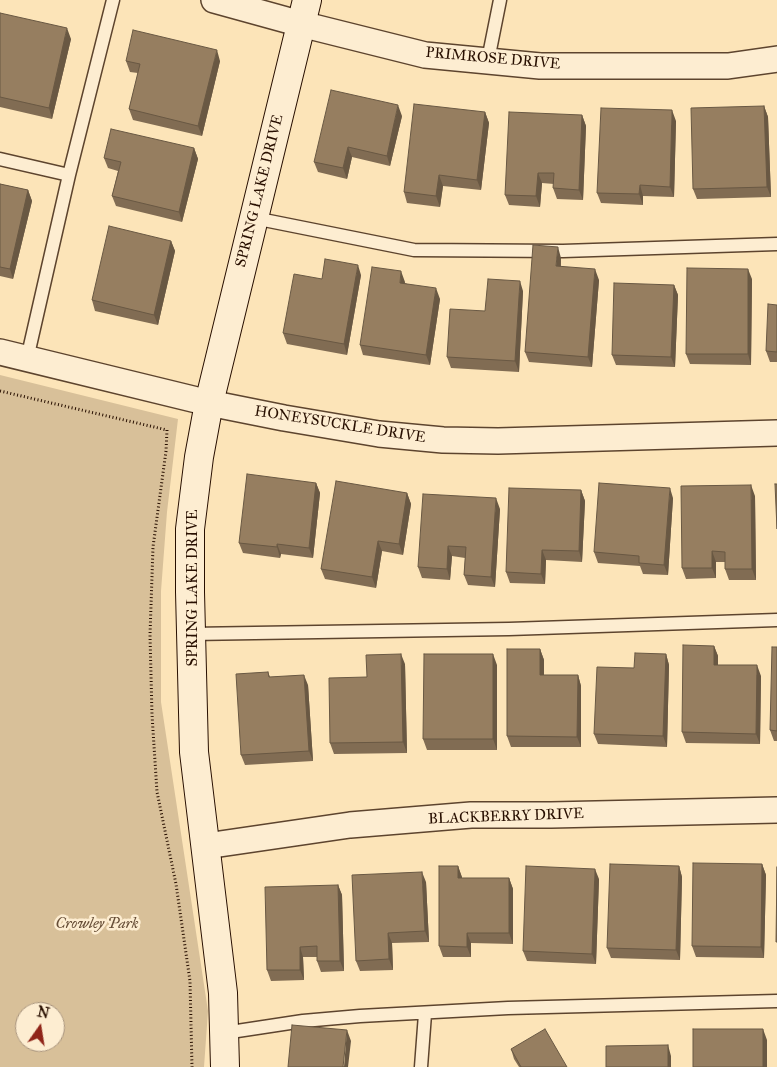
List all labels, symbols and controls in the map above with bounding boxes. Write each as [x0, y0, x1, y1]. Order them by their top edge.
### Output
street label: PRIMROSE DRIVE [425, 44, 561, 74]
street label: SPRING LAKE DRIVE [232, 113, 288, 269]
street label: HONEYSUCKLE DRIVE [253, 403, 427, 447]
street label: SPRING LAKE DRIVE [184, 509, 202, 667]
street label: BLACKBERRY DRIVE [428, 805, 584, 829]
park label: Crowley Park [55, 915, 139, 933]
north arrow [15, 1002, 65, 1052]
text: N [36, 1003, 51, 1022]

